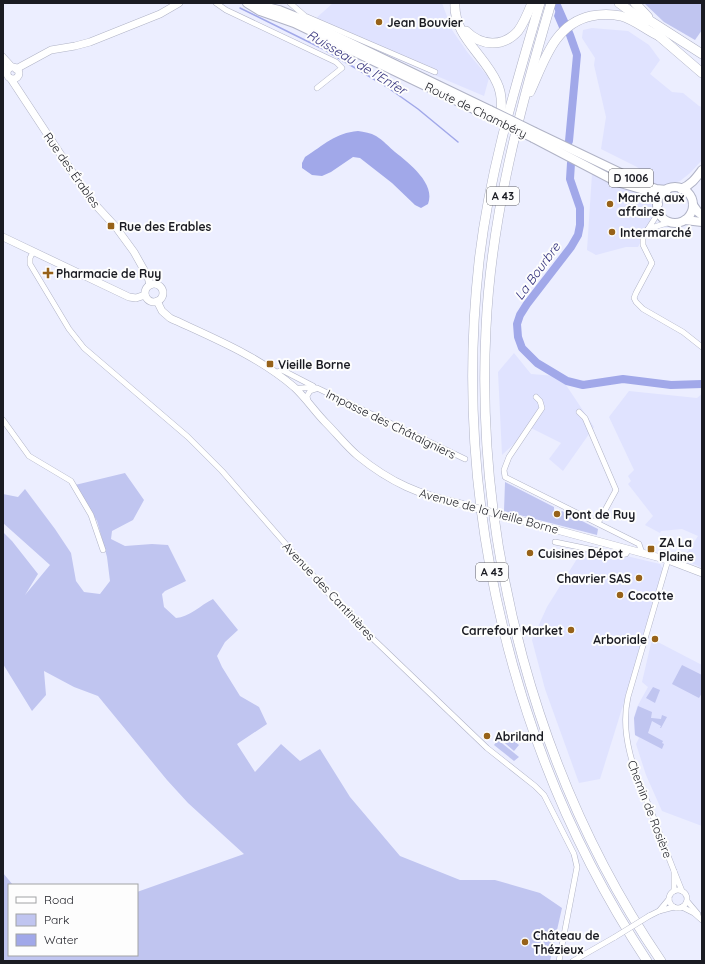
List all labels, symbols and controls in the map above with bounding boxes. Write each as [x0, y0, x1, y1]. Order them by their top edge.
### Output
place label: Jean Bouvier [387, 15, 463, 30]
marker: Jean Bouvier [374, 17, 384, 27]
water label: Ruisseau de l'Enfer [305, 26, 411, 99]
street label: Route de Chambéry [422, 79, 530, 141]
street label: Rue des Érables [40, 129, 104, 211]
road number: D 1006 [609, 169, 653, 187]
road number: A 43 [487, 187, 519, 205]
place label: Marché aux affaires [618, 190, 684, 219]
marker: Marché aux affaires [605, 199, 615, 209]
place label: Rue des Erables [119, 219, 212, 234]
marker: Rue des Erables [106, 221, 116, 231]
place label: Intermarché [620, 225, 692, 240]
marker: Intermarché [607, 227, 617, 237]
water label: La Bourbre [511, 239, 564, 303]
place label: Pharmacie de Ruy [56, 266, 161, 281]
marker: Pharmacie de Ruy [43, 268, 53, 278]
place label: Vieille Borne [278, 357, 350, 372]
marker: Vieille Borne [265, 359, 275, 369]
street label: Impasse des Châtaigniers [324, 386, 459, 462]
street label: Avenue de la Vieille Borne [418, 485, 561, 537]
place label: Pont de Ruy [565, 507, 635, 522]
marker: Pont de Ruy [552, 509, 562, 519]
place label: ZA La Plaine [659, 535, 694, 564]
street label: Avenue des Cantinières [280, 539, 379, 644]
marker: ZA La Plaine [646, 544, 656, 554]
place label: Cuisines Dépot [538, 546, 623, 561]
marker: Cuisines Dépot [525, 548, 535, 558]
road number: A 43 [476, 563, 508, 581]
place label: Chavrier SAS [557, 571, 631, 586]
marker: Chavrier SAS [634, 573, 644, 583]
place label: Cocotte [628, 588, 674, 603]
marker: Cocotte [615, 590, 625, 600]
place label: Carrefour Market [462, 623, 563, 638]
marker: Carrefour Market [566, 625, 576, 635]
place label: Arboriale [593, 632, 647, 647]
marker: Arboriale [650, 634, 660, 644]
place label: Abriland [495, 729, 544, 744]
marker: Abriland [482, 731, 492, 741]
street label: Chemin de Rosière [624, 758, 676, 860]
legend [8, 884, 138, 956]
text: Road [44, 892, 74, 907]
text: Park [44, 912, 69, 927]
place label: Château de Thézieux [533, 928, 600, 957]
text: Water [44, 932, 79, 947]
marker: Château de Thézieux [520, 937, 530, 947]

